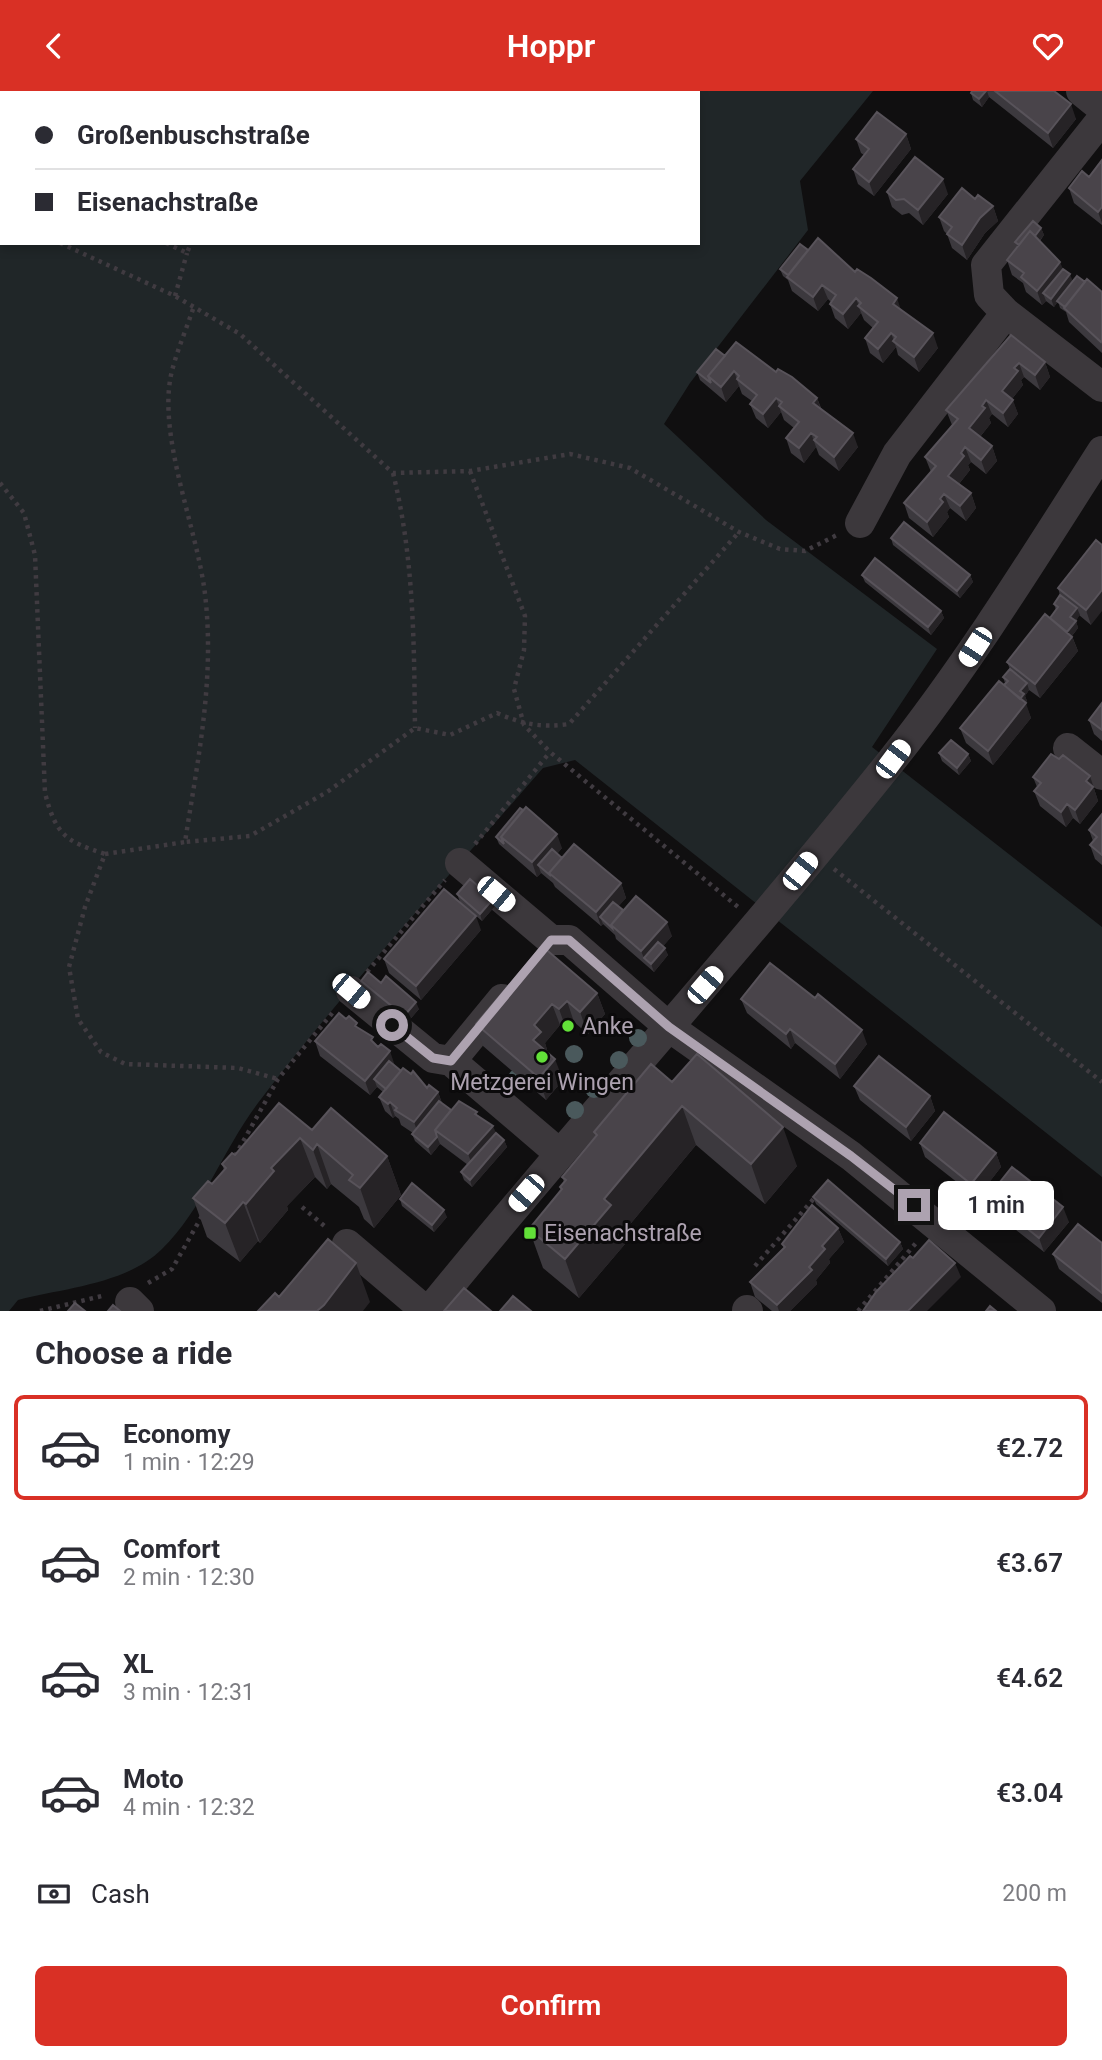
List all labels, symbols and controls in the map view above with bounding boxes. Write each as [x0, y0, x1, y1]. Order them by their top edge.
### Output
icon: back [35, 27, 73, 65]
text: Hoppr [507, 27, 595, 65]
icon: heart [1029, 27, 1067, 65]
text: Großenbuschstraße [77, 120, 310, 150]
text: Eisenachstraße [77, 187, 258, 217]
car [955, 624, 996, 670]
car [872, 736, 915, 782]
car [779, 848, 822, 894]
car [474, 872, 519, 916]
car [684, 962, 727, 1008]
car [329, 969, 374, 1013]
route start [376, 1009, 408, 1041]
place label: Anke [582, 1013, 633, 1040]
marker: Anke [560, 1018, 576, 1034]
marker: Metzgerei Wingen [534, 1049, 550, 1065]
place label: Metzgerei Wingen [450, 1069, 634, 1096]
car [505, 1170, 548, 1216]
callout: 1 min [939, 1181, 1054, 1229]
route end [898, 1189, 930, 1221]
text: 1 min [967, 1192, 1025, 1219]
place label: Eisenachstraße [544, 1220, 702, 1247]
marker: Eisenachstraße [522, 1225, 538, 1241]
text: Choose a ride [35, 1334, 232, 1372]
icon: car [39, 1416, 102, 1479]
text: Economy [123, 1419, 230, 1449]
text: €2.72 [996, 1433, 1063, 1463]
text: 1 min · 12:29 [123, 1449, 255, 1476]
icon: car [39, 1531, 102, 1594]
text: Comfort [123, 1534, 220, 1564]
text: €3.67 [996, 1548, 1063, 1578]
text: 2 min · 12:30 [123, 1564, 255, 1591]
icon: car [39, 1646, 102, 1709]
text: XL [123, 1649, 154, 1679]
text: €4.62 [996, 1663, 1063, 1693]
text: 3 min · 12:31 [123, 1679, 255, 1706]
icon: car [39, 1761, 102, 1824]
text: Moto [123, 1764, 184, 1794]
text: €3.04 [996, 1778, 1063, 1808]
text: 4 min · 12:32 [123, 1794, 255, 1821]
icon: cash [35, 1875, 73, 1913]
text: Cash [91, 1879, 150, 1909]
text: 200 m [1002, 1880, 1067, 1907]
button: Confirm [35, 1966, 1067, 2046]

